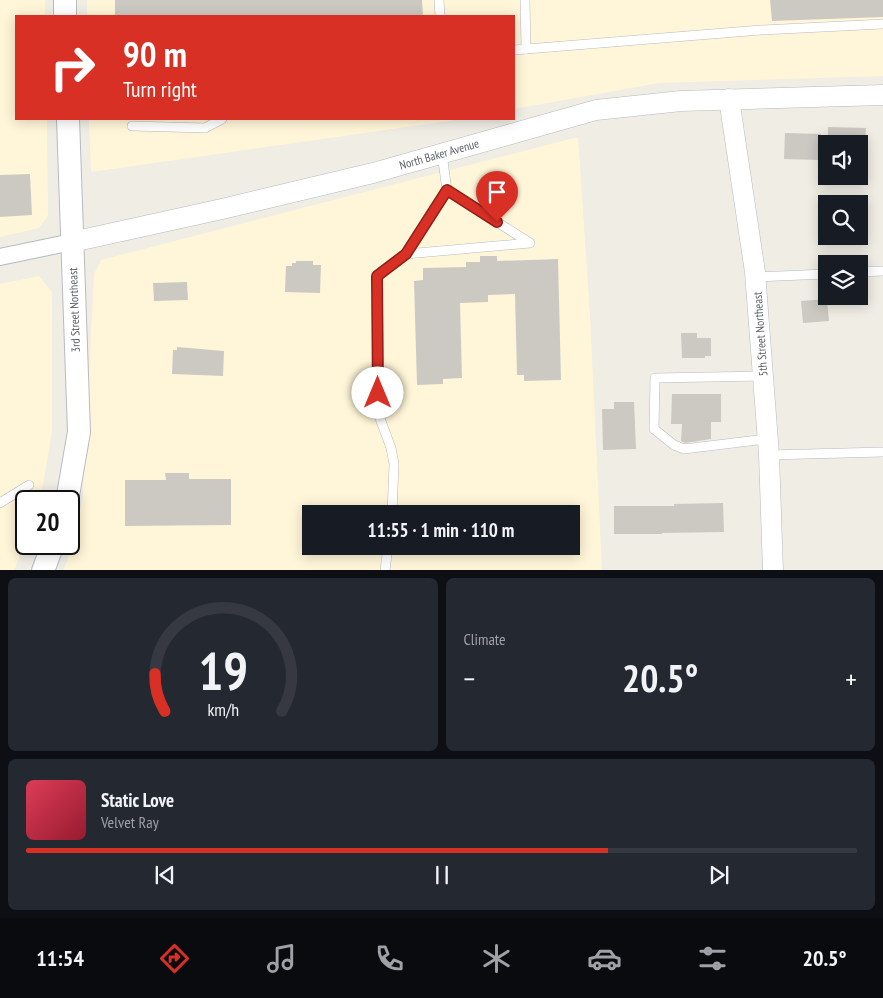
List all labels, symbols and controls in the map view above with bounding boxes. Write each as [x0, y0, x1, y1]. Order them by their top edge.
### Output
text: 90 m [123, 31, 187, 77]
icon: right [40, 35, 105, 100]
text: Turn right [123, 75, 197, 103]
street label: North Baker Avenue [397, 135, 481, 173]
map controls [818, 135, 868, 305]
button: sound [818, 135, 868, 185]
pin [476, 171, 518, 222]
icon: arrive [483, 178, 511, 206]
button: search [818, 195, 868, 245]
button: layers [818, 255, 868, 305]
street label: 3rd Street Northeast [65, 267, 83, 353]
street label: 5th Street Northeast [750, 290, 770, 377]
position arrow [351, 366, 403, 418]
speed limit sign: 20 [15, 490, 80, 555]
text: 11:55 · 1 min · 110 m [368, 518, 514, 542]
text: Climate [464, 629, 506, 649]
text: 19 [198, 637, 248, 704]
text: 20.5° [622, 653, 698, 702]
text: − [464, 660, 475, 697]
text: + [845, 660, 857, 697]
text: km/h [207, 698, 239, 721]
text: Static Love [101, 788, 174, 812]
text: Velvet Ray [101, 812, 159, 832]
icon: previous [151, 861, 179, 889]
icon: pause [428, 861, 456, 889]
icon: next [705, 861, 733, 889]
icon: directions [157, 941, 192, 976]
icon: music [264, 941, 299, 976]
icon: phone [372, 941, 407, 976]
icon: climate [479, 941, 514, 976]
icon: car [587, 941, 622, 976]
icon: filters [695, 941, 730, 976]
text: 11:54 [36, 944, 84, 972]
text: 20.5° [802, 944, 847, 972]

